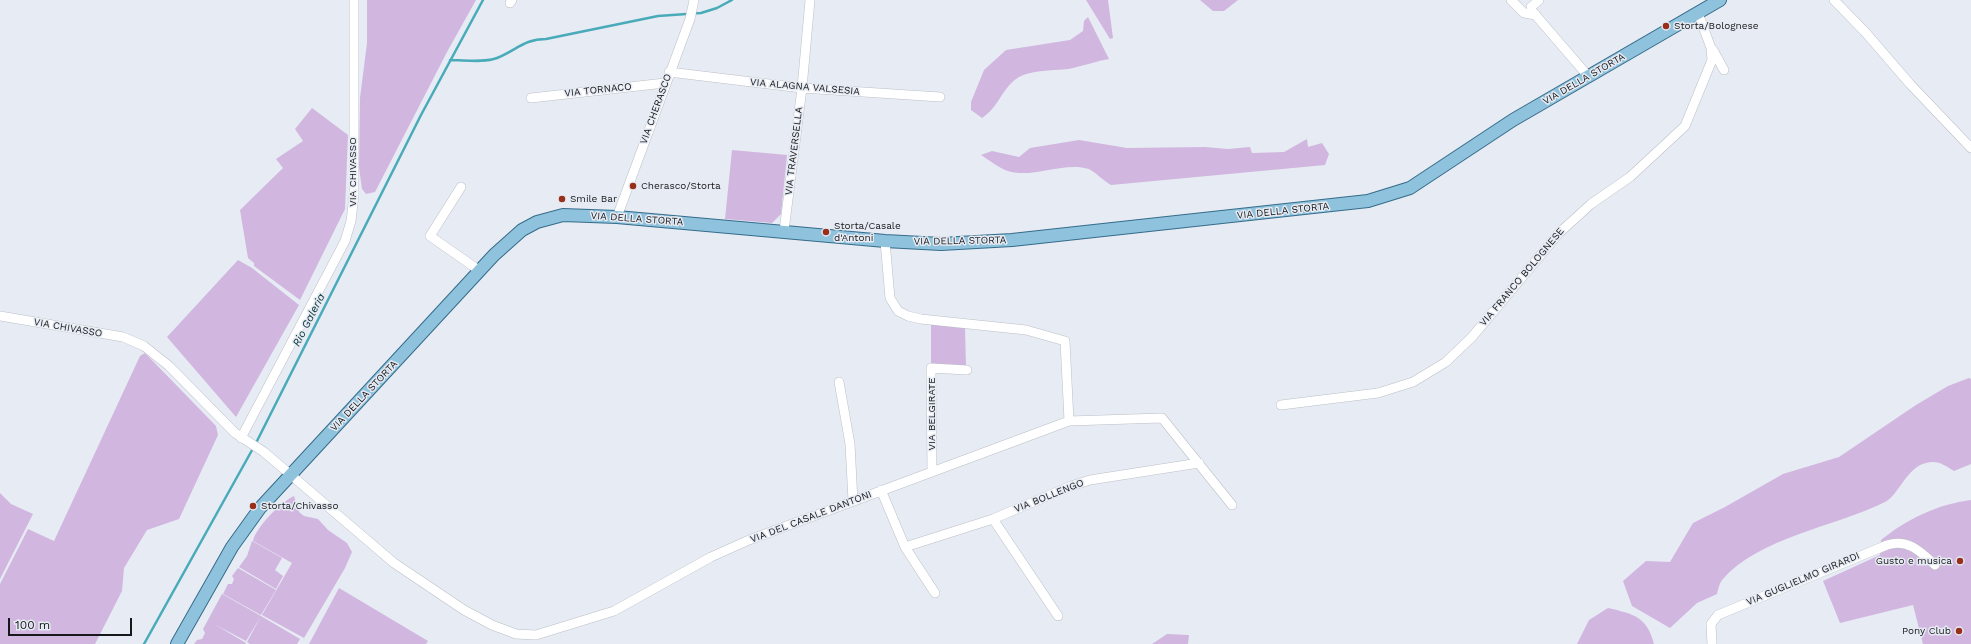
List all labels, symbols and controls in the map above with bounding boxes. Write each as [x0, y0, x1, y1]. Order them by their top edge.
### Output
place label: Storta/Bolognese [1674, 20, 1759, 32]
marker: Storta/Bolognese [1661, 21, 1671, 31]
street label: VIA DELLA STORTA [1541, 51, 1627, 107]
street label: VIA CHERASCO [638, 72, 674, 146]
street label: VIA ALAGNA VALSESIA [750, 76, 860, 98]
street label: VIA TORNACO [564, 81, 632, 99]
street label: VIA TRAVERSELLA [783, 106, 805, 196]
street label: VIA CHIVASSO [347, 137, 359, 207]
place label: Cherasco/Storta [641, 180, 721, 192]
marker: Cherasco/Storta [628, 181, 638, 191]
place label: Smile Bar [570, 193, 617, 205]
marker: Smile Bar [557, 194, 567, 204]
street label: VIA DELLA STORTA [1236, 200, 1330, 222]
street label: VIA DELLA STORTA [590, 210, 684, 228]
place label: Storta/Casale d'Antoni [834, 220, 901, 244]
street label: VIA FRANCO BOLOGNESE [1477, 225, 1567, 329]
marker: Storta/Casale d'Antoni [821, 227, 831, 237]
street label: VIA DELLA STORTA [914, 234, 1006, 248]
water label: Rio Galeria [290, 291, 328, 349]
street label: VIA CHIVASSO [33, 316, 103, 340]
street label: VIA DELLA STORTA [328, 358, 400, 434]
street label: VIA BELGIRATE [926, 377, 938, 451]
street label: VIA BOLLENGO [1013, 477, 1085, 515]
street label: VIA DEL CASALE DANTONI [749, 488, 873, 546]
place label: Storta/Chivasso [261, 500, 338, 512]
marker: Storta/Chivasso [248, 501, 258, 511]
street label: VIA GUGLIELMO GIRARDI [1745, 550, 1861, 608]
place label: Gusto e musica [1876, 555, 1952, 567]
marker: Gusto e musica [1955, 556, 1965, 566]
scale bar [10, 610, 134, 636]
text: 100 m [15, 618, 50, 632]
place label: Pony Club [1902, 625, 1951, 637]
marker: Pony Club [1954, 626, 1964, 636]

